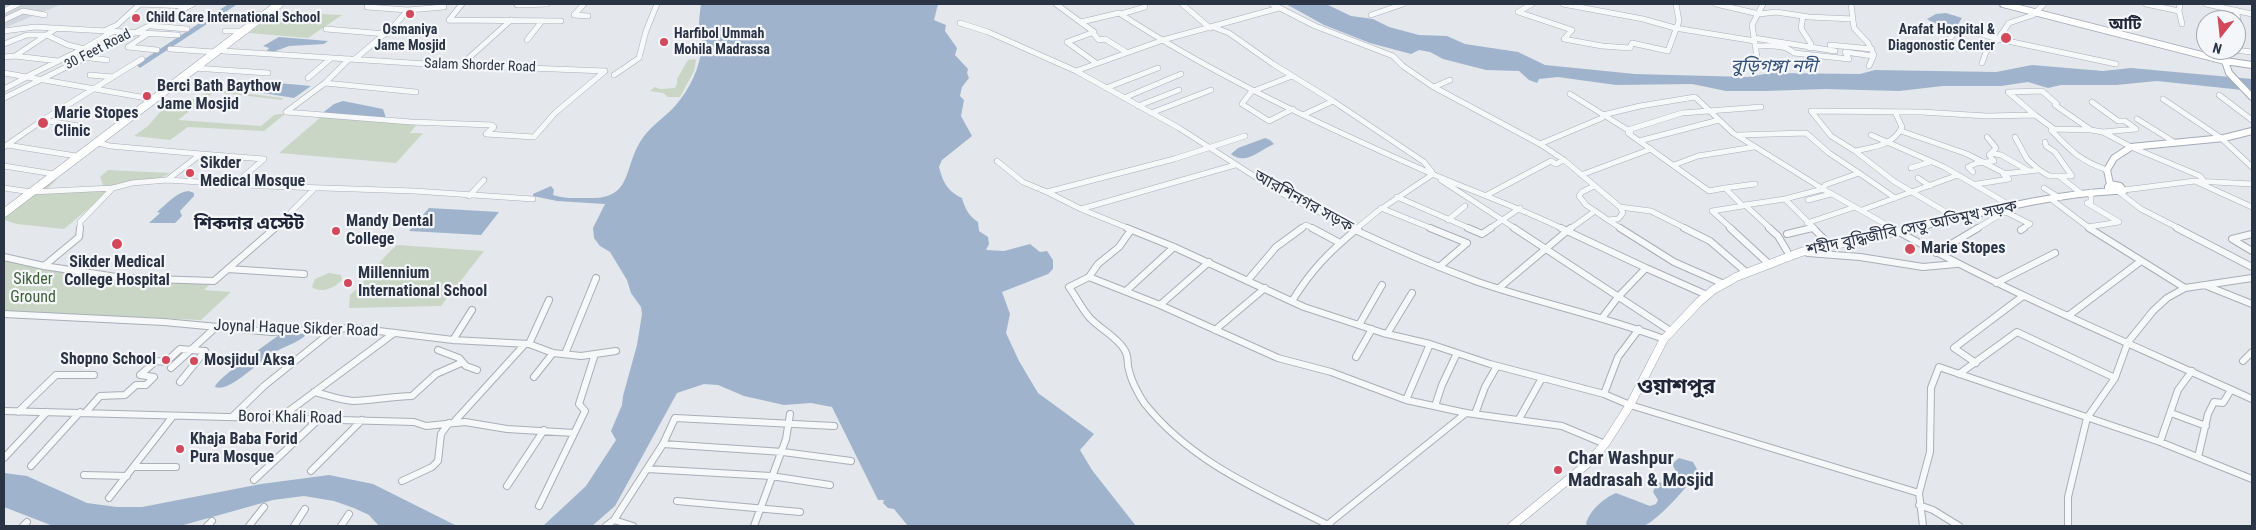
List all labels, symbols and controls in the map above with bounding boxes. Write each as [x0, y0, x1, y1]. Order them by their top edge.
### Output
marker: Osmaniya Jame Mosjid [404, 8, 416, 20]
place label: Child Care International School [146, 10, 320, 26]
north arrow [2196, 10, 2246, 60]
marker: Child Care International School [130, 12, 142, 24]
district label: আটি [2109, 15, 2141, 35]
place label: Osmaniya Jame Mosjid [374, 22, 446, 54]
place label: Arafat Hospital & Diagonostic Center [1888, 22, 1995, 54]
street label: 30 Feet Road [62, 26, 134, 74]
place label: Harfibol Ummah Mohila Madrassa [674, 26, 770, 58]
marker: Arafat Hospital & Diagonostic Center [1999, 31, 2013, 45]
marker: Harfibol Ummah Mohila Madrassa [658, 36, 670, 48]
text: N [2211, 40, 2223, 57]
street label: Salam Shorder Road [424, 56, 536, 76]
water label: বুড়িগঙ্গা নদী [1731, 56, 1817, 78]
place label: Berci Bath Baythow Jame Mosjid [157, 77, 281, 115]
marker: Berci Bath Baythow Jame Mosjid [141, 90, 153, 102]
place label: Marie Stopes Clinic [54, 104, 138, 142]
marker: Marie Stopes Clinic [36, 116, 50, 130]
place label: Sikder Medical Mosque [200, 154, 305, 192]
marker: Sikder Medical Mosque [184, 167, 196, 179]
street label: আরশিনগর সড়ক [1250, 167, 1356, 237]
street label: শহীদ বুদ্ধিজীবি সেতু অভিমুখ সড়ক [1805, 197, 2019, 261]
place label: Mandy Dental College [346, 212, 433, 250]
district label: শিকদার এস্টেট [194, 213, 304, 235]
marker: Mandy Dental College [330, 225, 342, 237]
marker: Sikder Medical College Hospital [110, 237, 124, 251]
place label: Marie Stopes [1921, 239, 2005, 259]
marker: Marie Stopes [1903, 242, 1917, 256]
place label: Sikder Medical College Hospital [64, 253, 170, 291]
place label: Millennium International School [358, 264, 487, 302]
park label: Sikder Ground [10, 270, 56, 308]
marker: Millennium International School [342, 277, 354, 289]
street label: Joynal Haque Sikder Road [213, 317, 379, 341]
place label: Shopno School [60, 350, 156, 370]
place label: Mosjidul Aksa [204, 351, 295, 371]
marker: Shopno School [160, 354, 172, 366]
marker: Mosjidul Aksa [188, 355, 200, 367]
district label: ওয়াশপুর [1637, 375, 1715, 401]
street label: Boroi Khali Road [238, 407, 342, 429]
place label: Khaja Baba Forid Pura Mosque [190, 430, 298, 468]
marker: Khaja Baba Forid Pura Mosque [174, 443, 186, 455]
place label: Char Washpur Madrasah & Mosjid [1568, 448, 1714, 492]
marker: Char Washpur Madrasah & Mosjid [1552, 464, 1564, 476]

